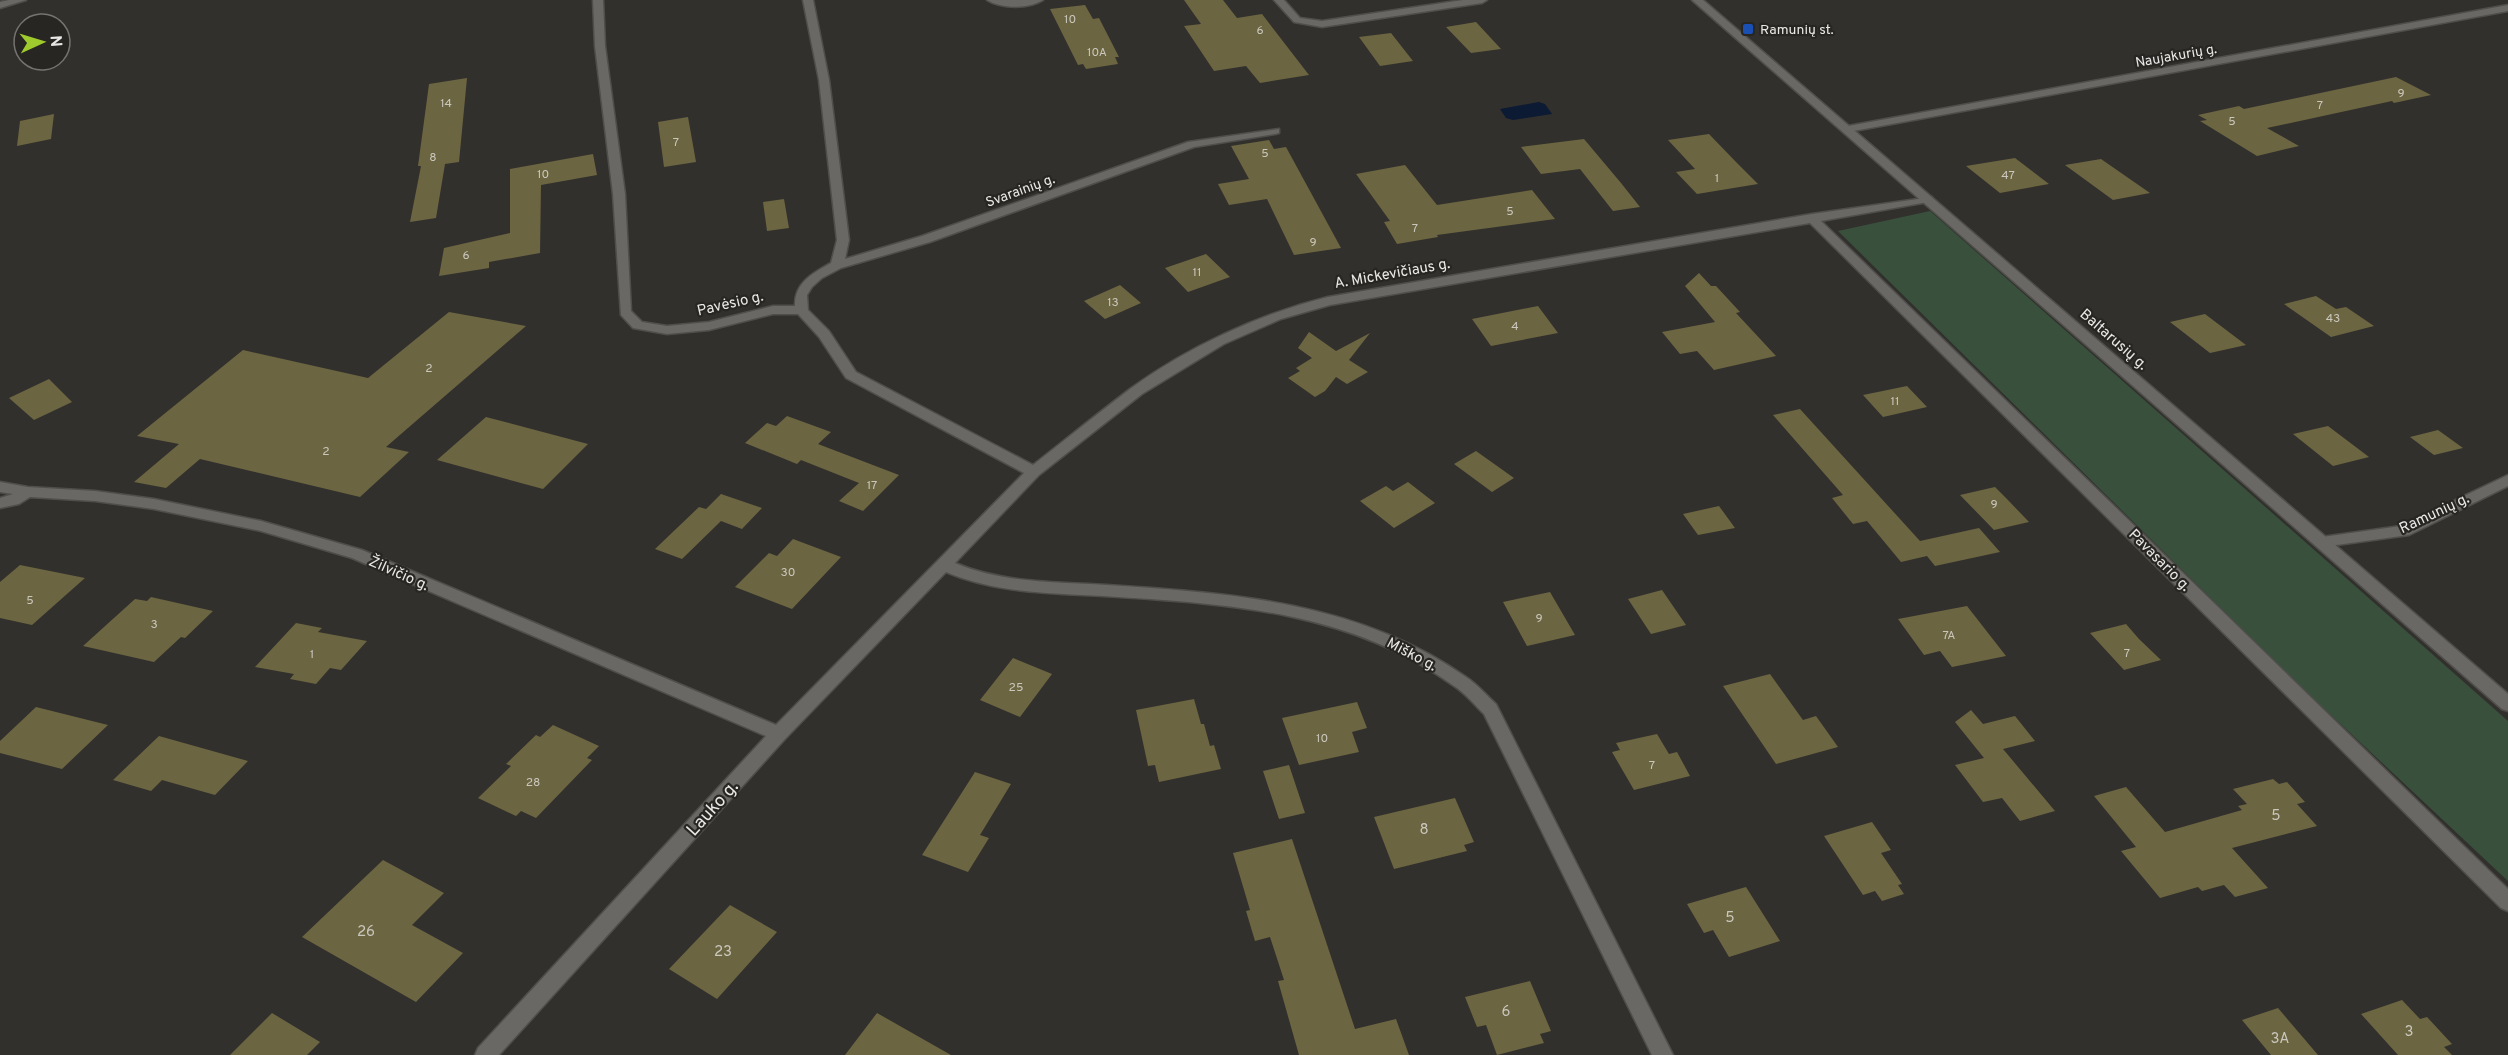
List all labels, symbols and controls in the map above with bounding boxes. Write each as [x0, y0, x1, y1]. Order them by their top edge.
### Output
north arrow [12, 12, 72, 72]
house number: 10 [1064, 12, 1076, 28]
marker: Ramunių st. [1741, 22, 1755, 36]
place label: Ramunių st. [1760, 22, 1834, 39]
house number: 6 [1256, 23, 1264, 39]
text: N [45, 35, 65, 48]
street label: Naujakurių g. [2134, 41, 2218, 72]
house number: 10A [1087, 45, 1107, 61]
house number: 9 [2397, 86, 2405, 102]
house number: 14 [440, 96, 452, 112]
house number: 7 [2317, 98, 2323, 114]
house number: 5 [2228, 114, 2236, 130]
house number: 7 [673, 135, 679, 151]
house number: 5 [1261, 146, 1269, 162]
house number: 8 [429, 150, 437, 166]
house number: 10 [537, 167, 549, 183]
house number: 47 [2001, 168, 2015, 184]
street label: Svarainių g. [984, 171, 1057, 212]
house number: 1 [1715, 171, 1719, 187]
house number: 5 [1506, 204, 1514, 220]
house number: 7 [1412, 221, 1418, 237]
house number: 9 [1309, 235, 1317, 251]
house number: 6 [462, 248, 470, 264]
street label: A. Mickevičiaus g. [1333, 255, 1452, 294]
house number: 11 [1193, 265, 1201, 281]
street label: Pavėsio g. [695, 288, 765, 321]
house number: 13 [1107, 295, 1119, 311]
street label: Baltarusių g. [2075, 305, 2151, 375]
house number: 43 [2326, 311, 2340, 327]
house number: 4 [1511, 319, 1519, 335]
house number: 2 [425, 361, 433, 377]
house number: 11 [1891, 394, 1899, 410]
house number: 2 [322, 444, 330, 460]
house number: 17 [867, 478, 877, 494]
street label: Ramunių g. [2397, 490, 2473, 539]
house number: 9 [1990, 497, 1998, 513]
street label: Pavasario g. [2124, 526, 2194, 596]
street label: Žilvičio g. [365, 552, 432, 596]
house number: 30 [781, 565, 795, 581]
house number: 5 [26, 593, 34, 609]
house number: 9 [1535, 611, 1543, 627]
house number: 3 [150, 617, 158, 633]
house number: 7A [1942, 628, 1956, 644]
street label: Miško g. [1383, 634, 1440, 676]
house number: 7 [2124, 646, 2130, 662]
house number: 1 [310, 647, 314, 663]
house number: 25 [1009, 680, 1023, 696]
house number: 10 [1316, 731, 1328, 747]
house number: 7 [1649, 758, 1655, 774]
house number: 28 [526, 775, 540, 791]
street label: Lauko g. [682, 776, 744, 842]
house number: 5 [2271, 807, 2281, 826]
house number: 8 [1419, 821, 1429, 840]
house number: 5 [1725, 909, 1735, 928]
house number: 26 [357, 923, 375, 942]
house number: 23 [714, 943, 732, 962]
house number: 6 [1502, 1003, 1511, 1022]
house number: 3 [2404, 1023, 2414, 1042]
house number: 3A [2270, 1030, 2290, 1049]

